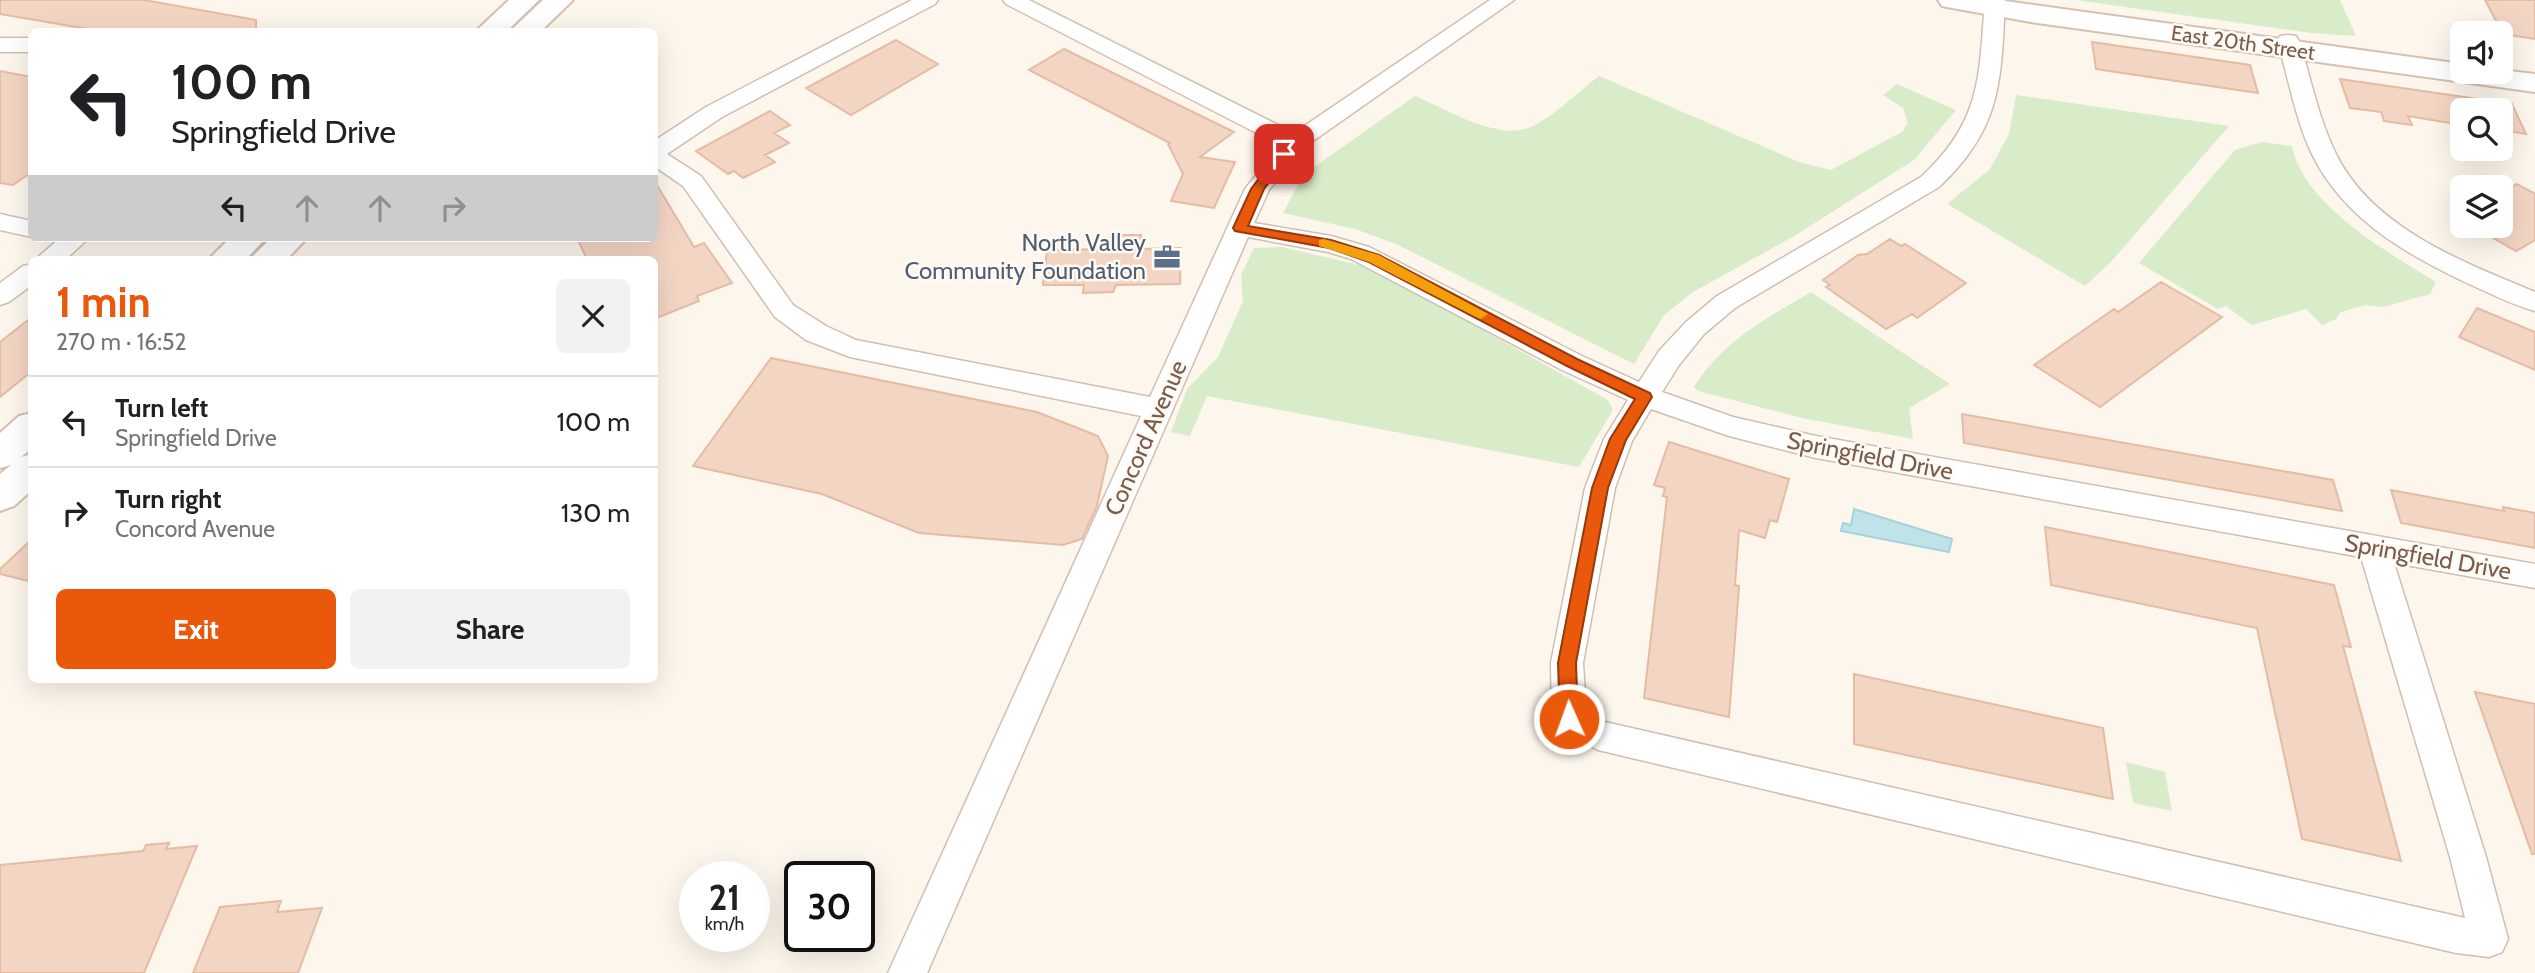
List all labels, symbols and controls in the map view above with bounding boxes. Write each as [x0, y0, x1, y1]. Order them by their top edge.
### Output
street label: East 20th Street [2170, 20, 2317, 65]
map controls [2450, 21, 2513, 238]
button: sound [2450, 21, 2513, 84]
text: 100 m [171, 52, 312, 111]
icon: left [56, 56, 147, 147]
button: search [2450, 98, 2513, 161]
text: Springfield Drive [171, 112, 396, 151]
pin [1254, 124, 1314, 184]
icon: arrive [1265, 135, 1303, 173]
button: layers [2450, 175, 2513, 238]
icon: left [215, 189, 253, 227]
icon: ahead [288, 189, 326, 227]
icon: ahead [361, 189, 399, 227]
icon: right [434, 189, 472, 227]
place label: North Valley Community Foundation [904, 228, 1146, 285]
office icon: North Valley Community Foundation [1152, 242, 1182, 272]
text: 1 min [56, 276, 151, 328]
button: close [556, 279, 630, 353]
text: 270 m · 16:52 [56, 328, 186, 356]
street label: Concord Avenue [1098, 356, 1193, 520]
text: Turn left [115, 392, 208, 424]
icon: left [56, 403, 94, 441]
text: 100 m [557, 406, 630, 438]
text: Springfield Drive [115, 424, 277, 452]
street label: Springfield Drive [1785, 425, 1956, 486]
text: Turn right [115, 483, 221, 515]
icon: right [56, 494, 94, 532]
text: 130 m [561, 497, 630, 529]
text: Concord Avenue [115, 515, 275, 543]
street label: Springfield Drive [2342, 528, 2514, 585]
button: Exit [56, 589, 336, 669]
button: Share [350, 589, 630, 669]
position arrow [1532, 682, 1606, 756]
speed limit sign: 30 [784, 861, 875, 952]
text: 21 [709, 876, 740, 919]
text: km/h [705, 913, 744, 935]

